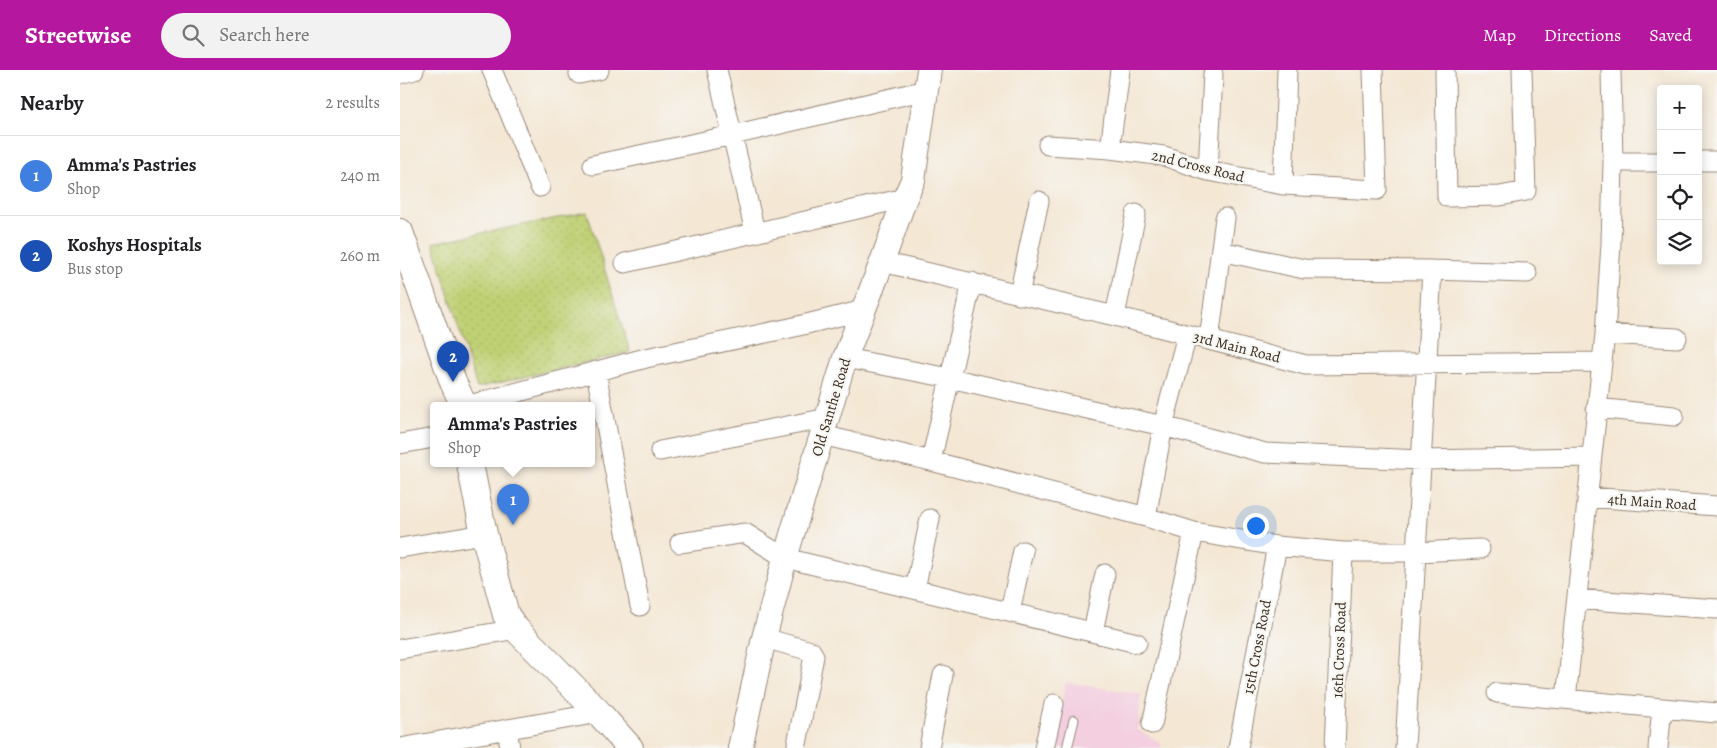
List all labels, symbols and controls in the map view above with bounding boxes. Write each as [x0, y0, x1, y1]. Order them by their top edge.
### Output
search box [161, 13, 511, 58]
text: Streetwise [25, 19, 131, 51]
icon: search [179, 21, 207, 49]
text: Search here [219, 22, 310, 48]
text: Map [1483, 23, 1516, 47]
text: Directions [1544, 23, 1621, 47]
text: Saved [1649, 23, 1692, 47]
map controls [1657, 85, 1702, 265]
button: + [1657, 85, 1702, 130]
text: Nearby [20, 89, 83, 117]
text: 2 results [325, 92, 380, 114]
button: − [1657, 130, 1702, 175]
street label: 2nd Cross Road [1150, 145, 1247, 187]
text: Amma's Pastries [67, 152, 197, 178]
text: 1 [33, 165, 39, 187]
text: 240 m [340, 165, 380, 187]
button: locate [1657, 175, 1702, 220]
text: Shop [67, 178, 100, 200]
button: layers [1657, 220, 1702, 265]
text: Koshys Hospitals [67, 232, 202, 258]
text: 2 [32, 245, 40, 267]
text: 260 m [340, 245, 380, 267]
text: Bus stop [67, 258, 123, 280]
street label: 3rd Main Road [1191, 327, 1284, 368]
pin: 2 [437, 341, 469, 382]
street label: Old Santhe Road [807, 354, 856, 459]
popup [430, 402, 595, 467]
text: Amma's Pastries [448, 411, 577, 437]
text: Shop [448, 437, 481, 459]
pin: 1 [497, 484, 529, 525]
street label: 4th Main Road [1607, 489, 1698, 515]
your location [1243, 513, 1269, 539]
street label: 15th Cross Road [1238, 597, 1276, 696]
street label: 16th Cross Road [1327, 601, 1351, 699]

